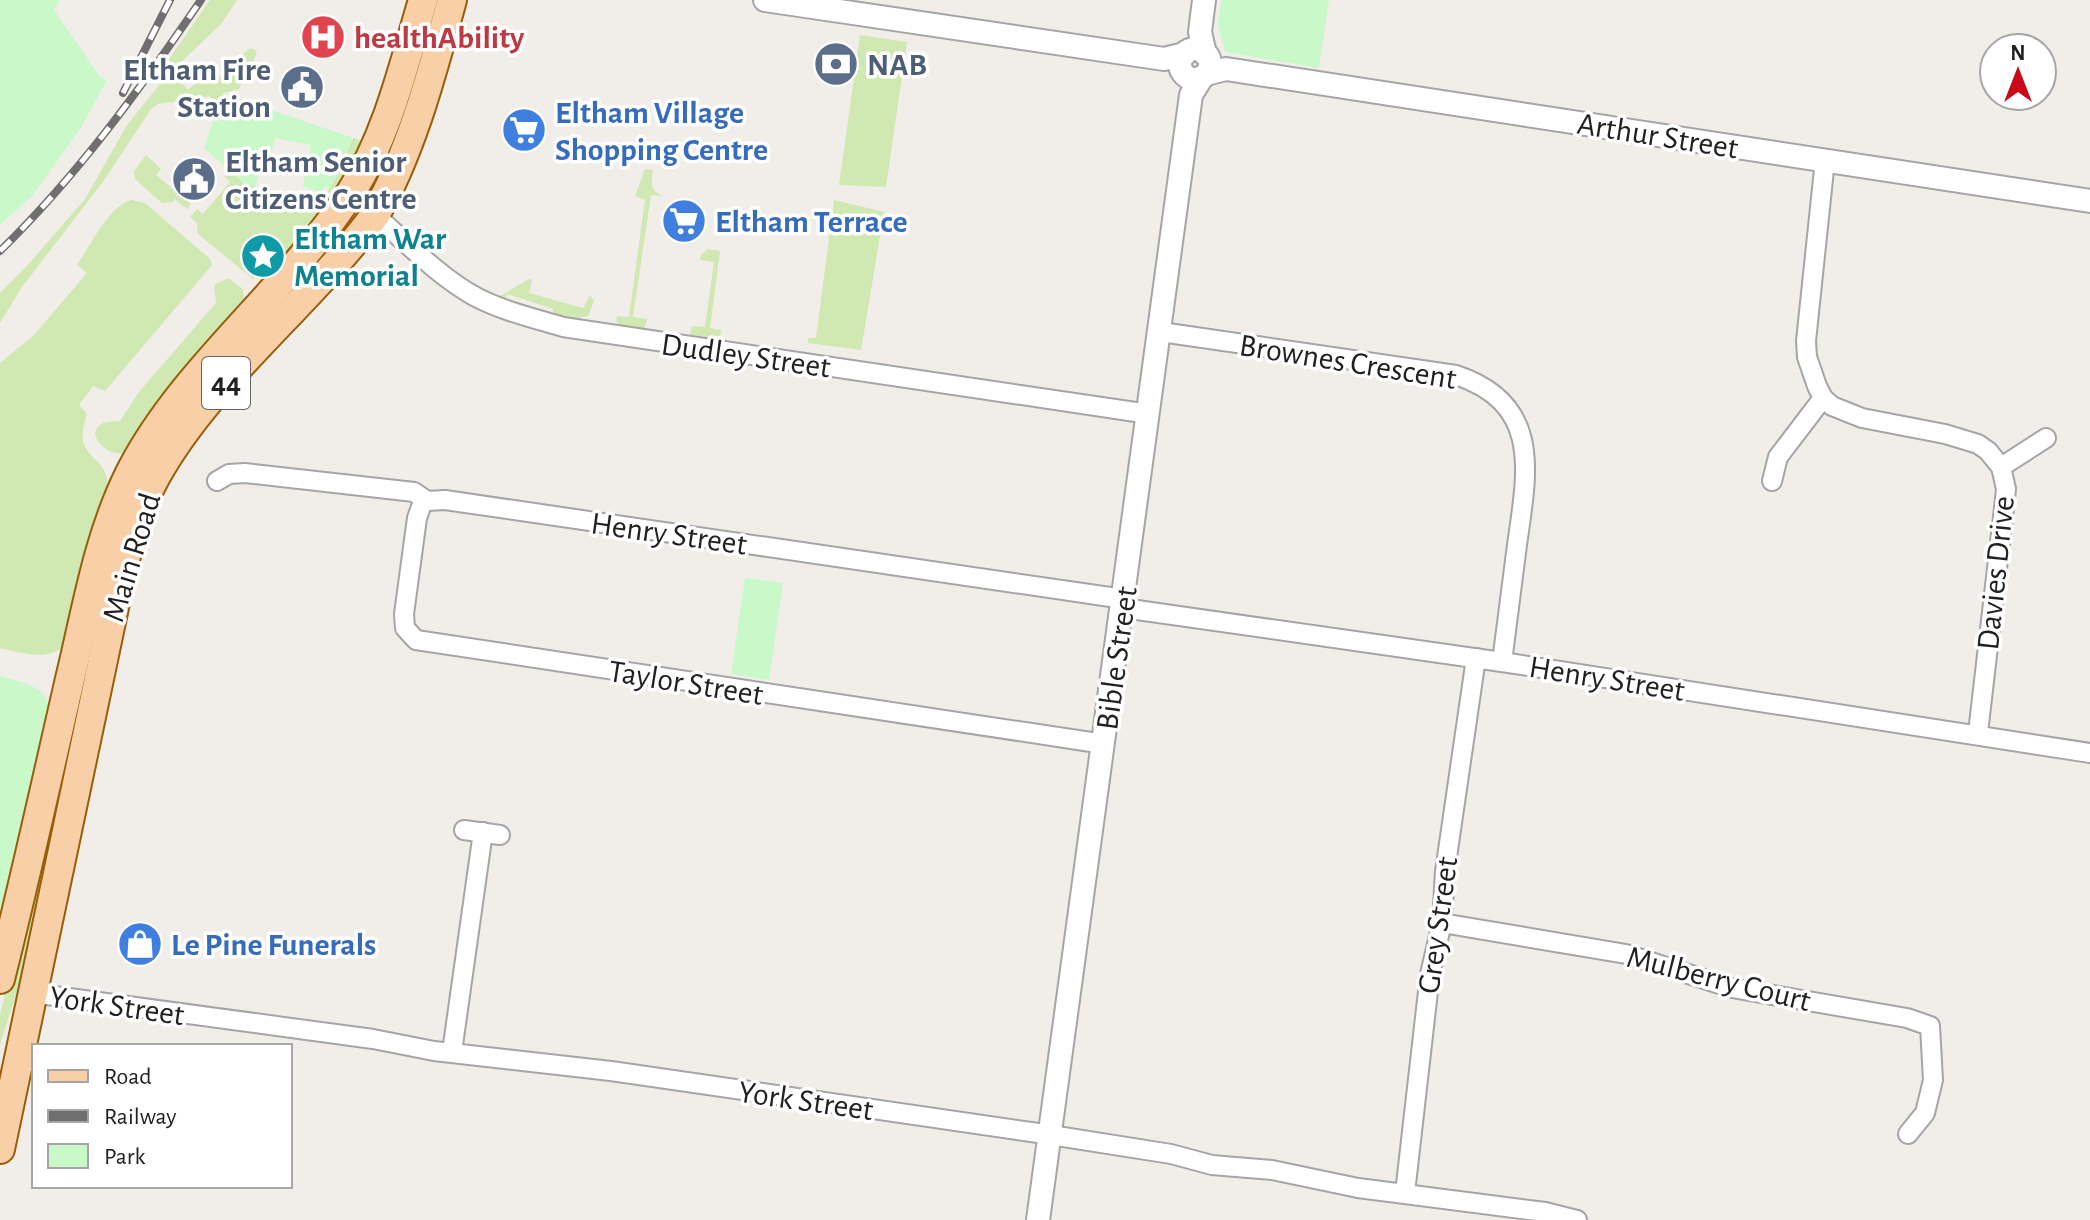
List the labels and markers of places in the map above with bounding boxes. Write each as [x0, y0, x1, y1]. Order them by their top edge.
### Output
hospital icon: healthAbility [299, 13, 347, 61]
place label: healthAbility [354, 22, 525, 54]
bank icon: NAB [812, 40, 860, 88]
place label: NAB [867, 49, 927, 81]
place label: Eltham Fire Station [123, 54, 271, 123]
public building icon: Eltham Fire Station [278, 63, 326, 111]
place label: Eltham Village Shopping Centre [555, 97, 768, 166]
supermarket icon: Eltham Village Shopping Centre [500, 106, 548, 154]
place label: Eltham Senior Citizens Centre [225, 146, 417, 215]
public building icon: Eltham Senior Citizens Centre [170, 155, 218, 203]
supermarket icon: Eltham Terrace [660, 197, 708, 245]
place label: Eltham Terrace [715, 206, 908, 238]
place label: Eltham War Memorial [294, 223, 446, 292]
place icon: Eltham War Memorial [239, 232, 287, 280]
shop icon: Le Pine Funerals [116, 920, 164, 968]
place label: Le Pine Funerals [171, 929, 376, 961]

